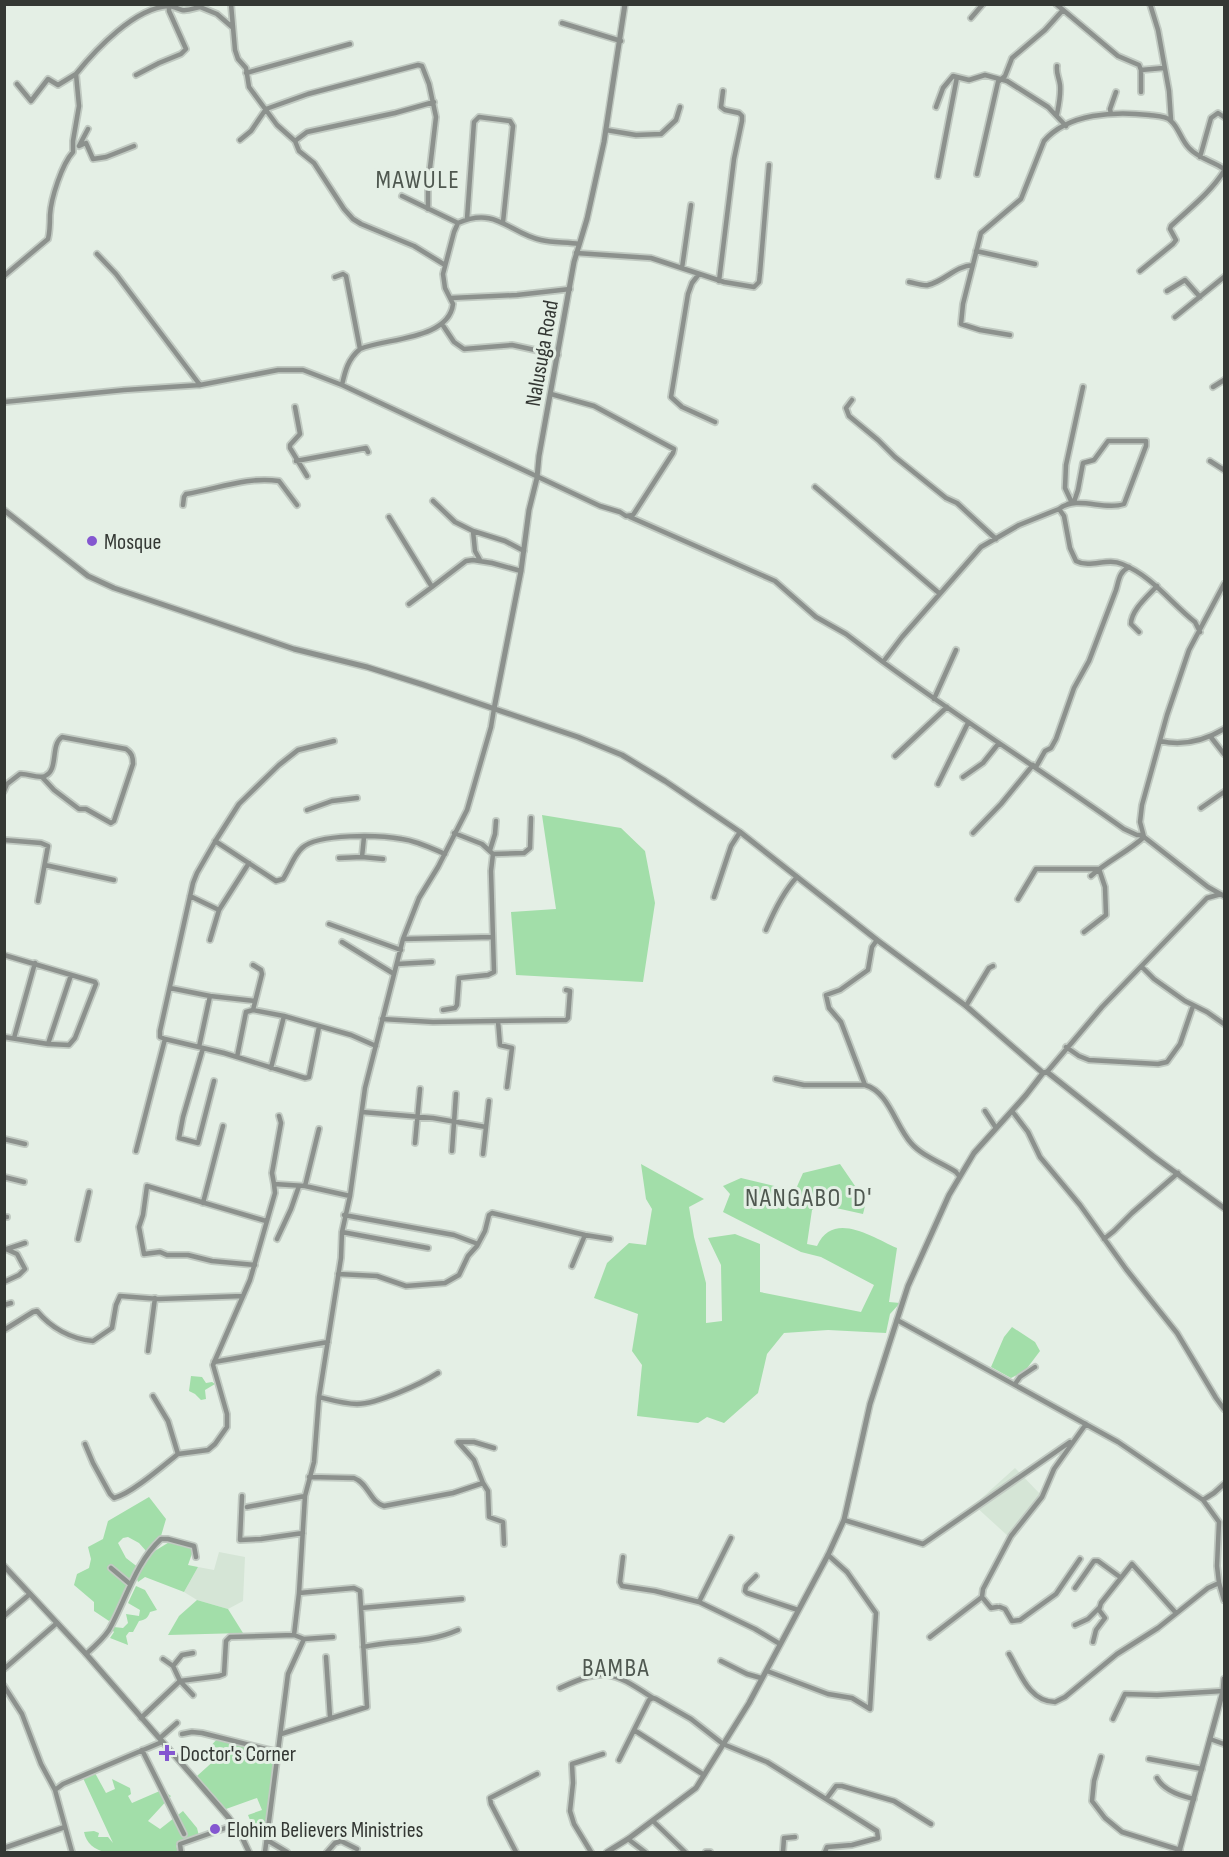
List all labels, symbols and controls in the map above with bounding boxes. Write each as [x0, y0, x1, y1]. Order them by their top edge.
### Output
district label: MAWULE [375, 165, 461, 196]
street label: Nalusuga Road [520, 298, 565, 408]
place label: Mosque [104, 529, 161, 556]
marker: Mosque [85, 534, 99, 548]
district label: NANGABO 'D' [745, 1183, 873, 1214]
district label: BAMBA [582, 1653, 650, 1684]
place label: Doctor's Corner [180, 1741, 296, 1768]
marker: Doctor's Corner [158, 1744, 176, 1762]
place label: Elohim Believers Ministries [227, 1817, 423, 1844]
marker: Elohim Believers Ministries [208, 1822, 222, 1836]

